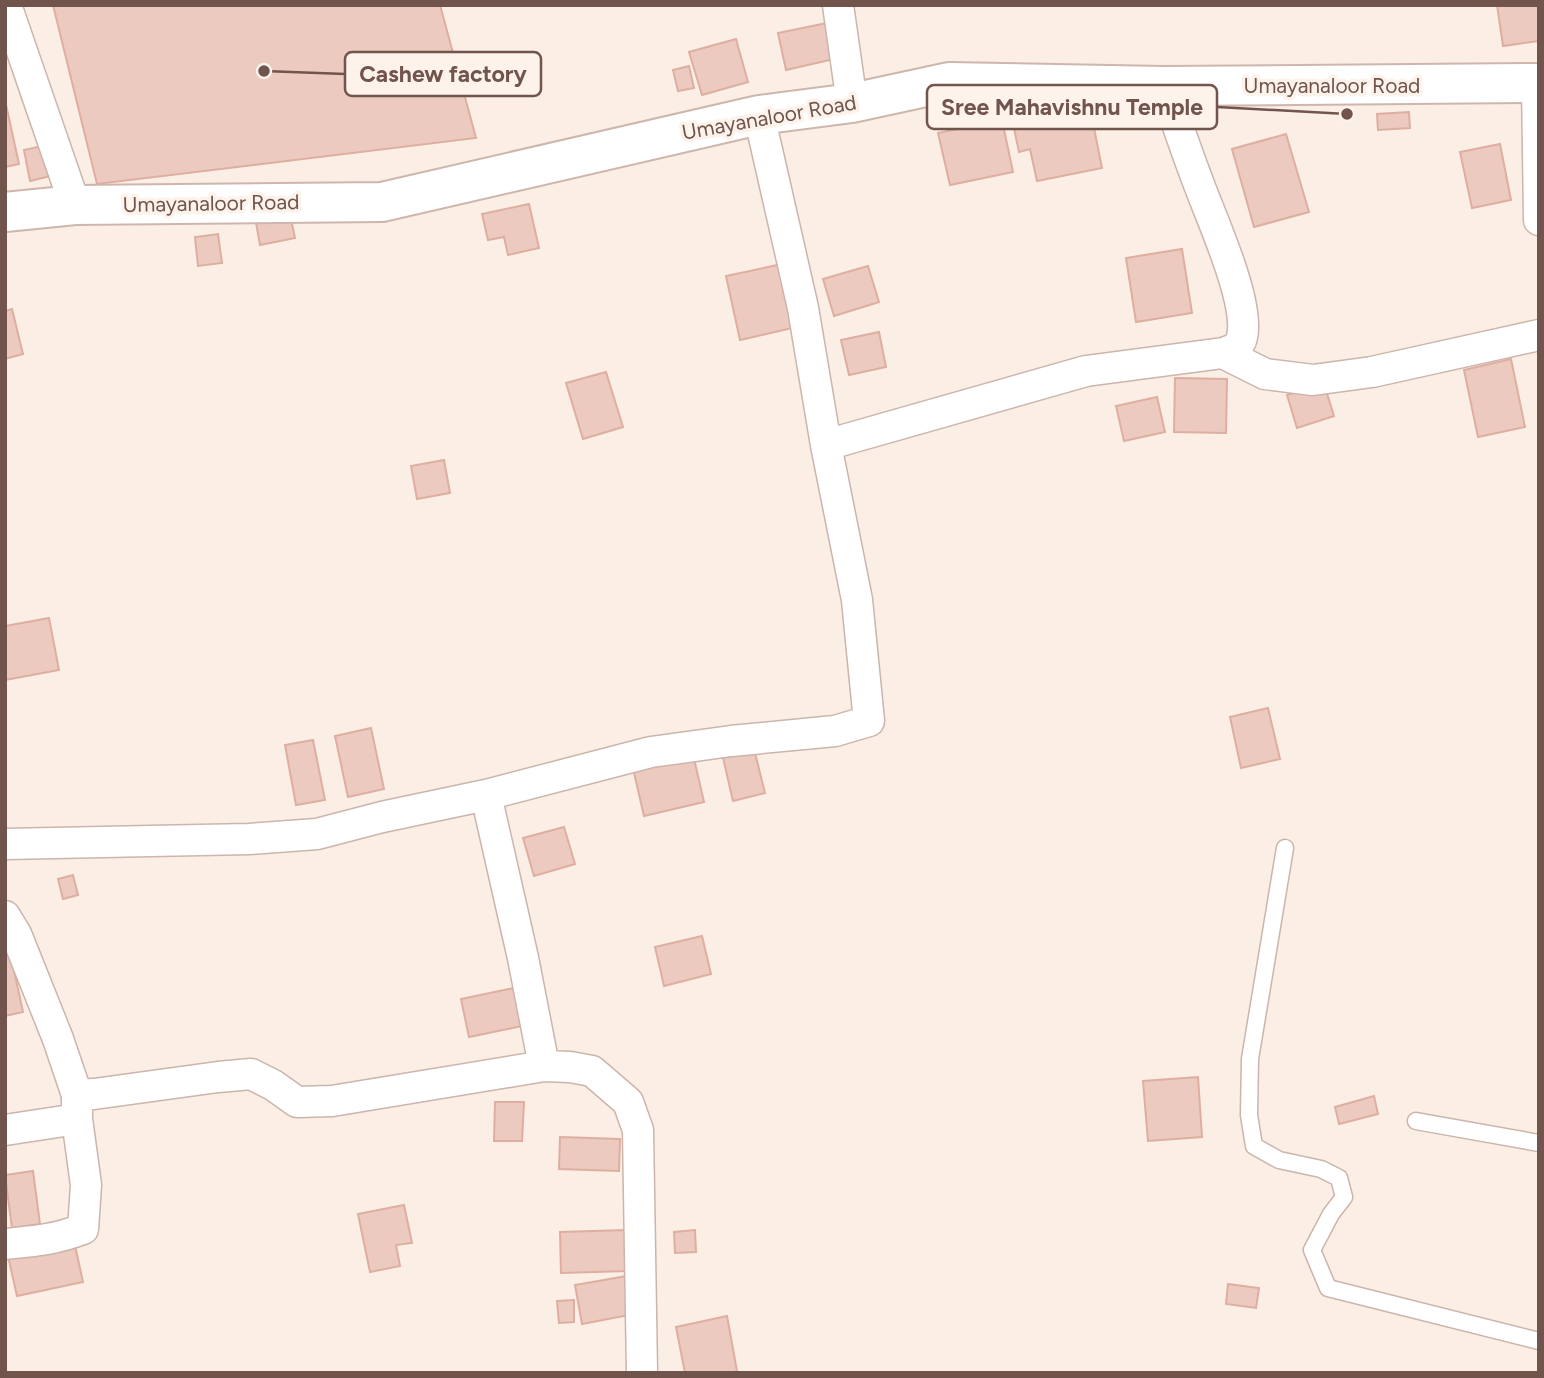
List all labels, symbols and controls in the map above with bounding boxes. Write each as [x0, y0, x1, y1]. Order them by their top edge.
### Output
callout: Cashew factory [345, 52, 541, 96]
text: Cashew factory [359, 60, 528, 88]
street label: Umayanaloor Road [1244, 73, 1420, 98]
callout: Sree Mahavishnu Temple [927, 85, 1217, 129]
street label: Umayanaloor Road [680, 89, 858, 145]
text: Sree Mahavishnu Temple [941, 93, 1203, 121]
street label: Umayanaloor Road [122, 189, 300, 217]

